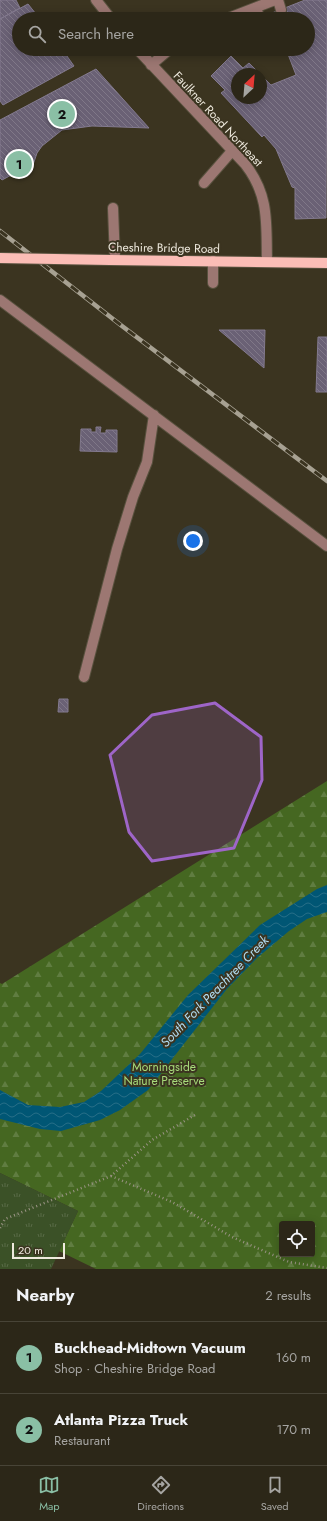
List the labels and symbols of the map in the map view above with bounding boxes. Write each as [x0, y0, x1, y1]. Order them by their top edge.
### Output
street label: Faulkner Road Northeast [169, 67, 267, 171]
north arrow [231, 68, 267, 104]
pin: 2 [49, 99, 75, 129]
pin: 1 [6, 149, 32, 179]
street label: Cheshire Bridge Road [108, 238, 220, 258]
your location [183, 531, 203, 551]
water label: South Fork Peachtree Creek [156, 931, 273, 1051]
park label: Morningside Nature Preserve [123, 1058, 205, 1090]
scale bar [12, 1241, 65, 1260]

